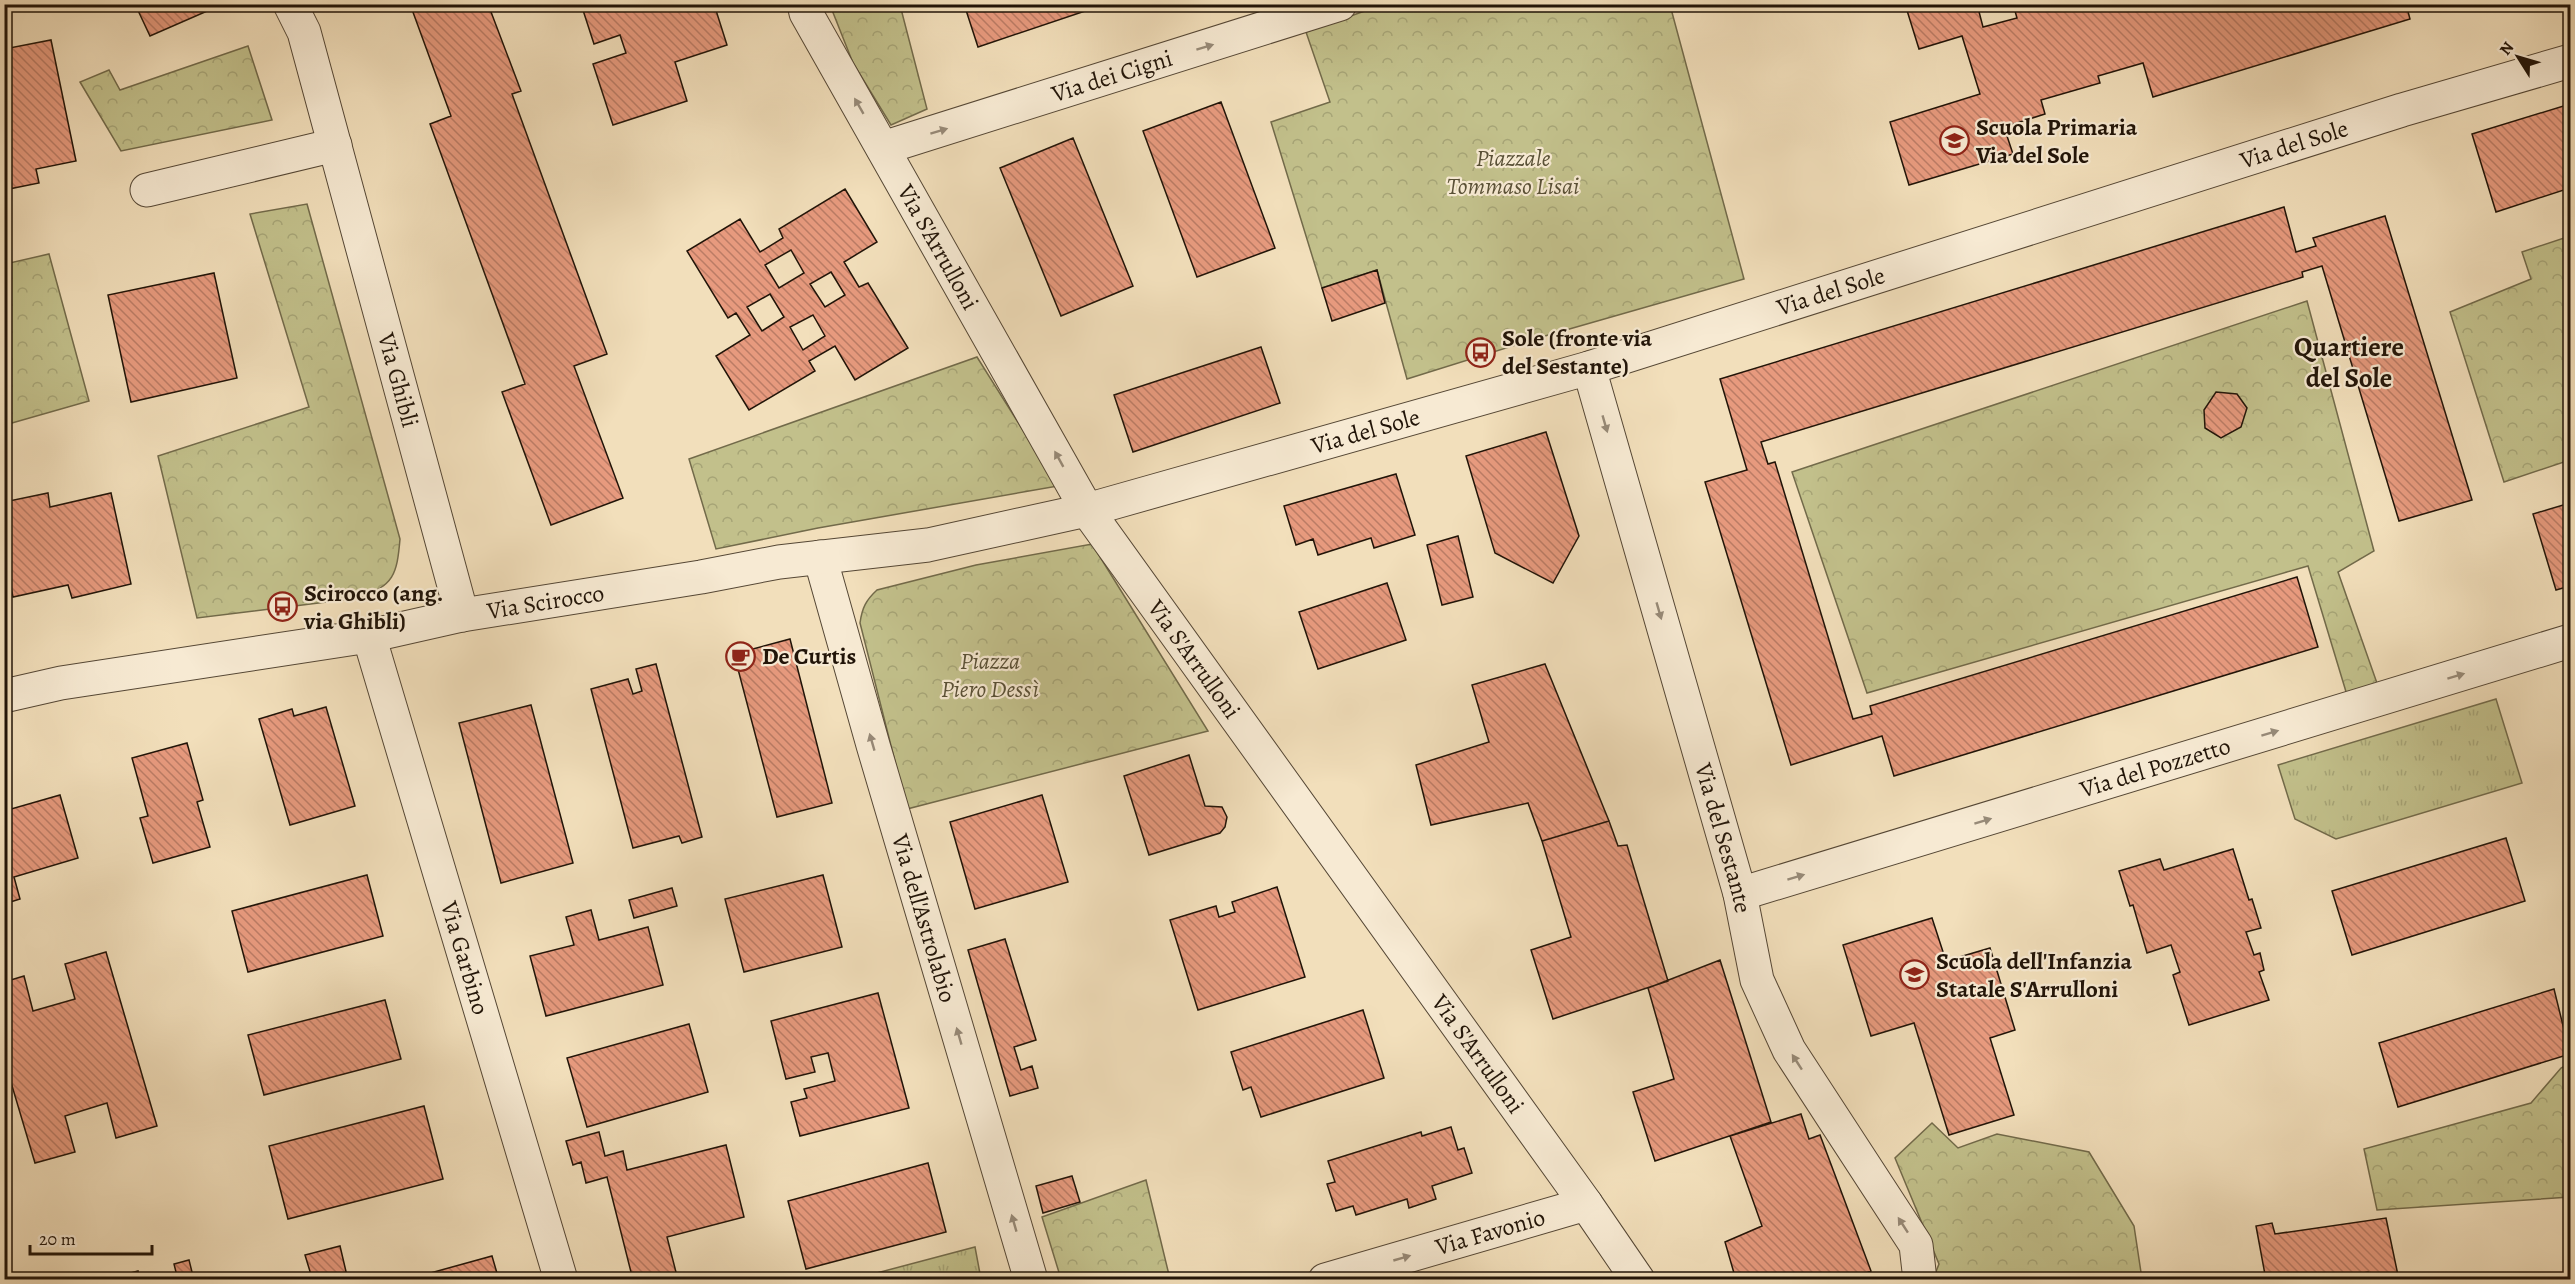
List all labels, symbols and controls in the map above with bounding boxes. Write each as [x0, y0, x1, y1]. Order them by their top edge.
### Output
north arrow [2488, 27, 2548, 87]
text: N [2495, 37, 2519, 60]
street label: Via dei Cigni [1047, 42, 1176, 110]
one-way arrow [1196, 42, 1214, 51]
one-way arrow [854, 97, 864, 114]
place label: Scuola Primaria Via del Sole [1975, 111, 2138, 171]
street label: Via del Sole [2235, 112, 2352, 177]
school or university icon: Scuola Primaria Via del Sole [1939, 125, 1971, 157]
one-way arrow [930, 126, 948, 135]
park label: Piazzale Tommaso Lisai [1447, 142, 1579, 202]
street label: Via S'Arrulloni [890, 177, 987, 316]
street label: Via del Sole [1772, 259, 1889, 324]
place label: Sole (fronte via del Sestante) [1502, 322, 1653, 382]
street label: Via Ghibli [370, 328, 426, 431]
district label: Quartiere del Sole [2294, 329, 2404, 396]
bus stop icon: Sole (fronte via del Sestante) [1465, 336, 1497, 368]
street label: Via del Sole [1307, 401, 1424, 462]
one-way arrow [1601, 415, 1610, 433]
one-way arrow [1054, 450, 1064, 467]
place label: Scirocco (ang. via Ghibli) [303, 577, 443, 637]
street label: Via Scirocco [484, 577, 606, 627]
bus stop icon: Scirocco (ang. via Ghibli) [267, 591, 299, 623]
street label: Via S'Arrulloni [1140, 592, 1248, 725]
one-way arrow [1655, 603, 1664, 621]
cafe icon: De Curtis [725, 640, 757, 672]
place label: De Curtis [762, 640, 856, 672]
park label: Piazza Piero Dessì [941, 645, 1039, 705]
one-way arrow [2447, 671, 2465, 680]
one-way arrow [2261, 728, 2279, 737]
street label: Via del Pozzetto [2075, 729, 2234, 806]
one-way arrow [867, 733, 876, 751]
street label: Via del Sestante [1687, 758, 1759, 916]
one-way arrow [1974, 816, 1992, 825]
street label: Via dell'Astrolabio [884, 829, 964, 1006]
one-way arrow [1787, 872, 1805, 881]
street label: Via Garbino [433, 897, 497, 1019]
place label: Scuola dell'Infanzia Statale S'Arrulloni [1936, 945, 2132, 1005]
school or university icon: Scuola dell'Infanzia Statale S'Arrulloni [1899, 959, 1931, 991]
street label: Via S'Arrulloni [1424, 987, 1532, 1120]
one-way arrow [954, 1027, 963, 1045]
one-way arrow [1791, 1054, 1803, 1070]
street label: Via Favonio [1431, 1201, 1549, 1263]
one-way arrow [1009, 1214, 1018, 1232]
one-way arrow [1898, 1217, 1909, 1233]
scale bar [30, 1218, 152, 1256]
text: 20 m [39, 1227, 76, 1251]
one-way arrow [1393, 1253, 1411, 1262]

